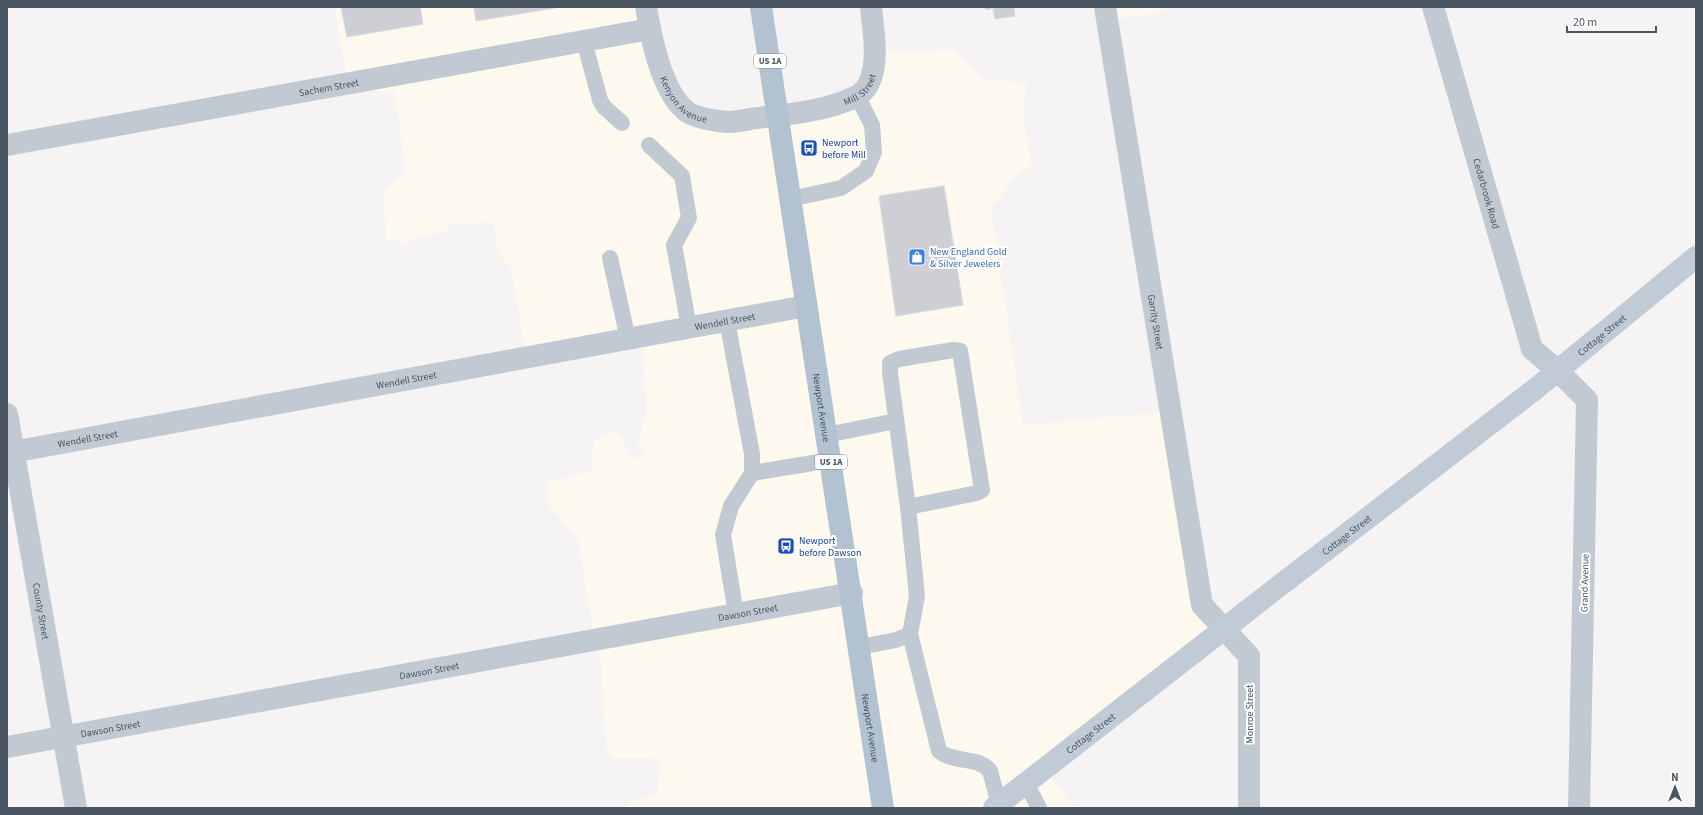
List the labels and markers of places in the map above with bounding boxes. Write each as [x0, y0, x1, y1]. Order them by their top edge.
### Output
place label: Newport before Mill [822, 136, 866, 162]
bus stop icon: Newport before Mill [799, 138, 819, 158]
place label: New England Gold & Silver Jewelers [930, 245, 1007, 271]
shop icon: New England Gold & Silver Jewelers [907, 247, 927, 267]
place label: Newport before Dawson [799, 534, 862, 560]
bus stop icon: Newport before Dawson [776, 536, 796, 556]

